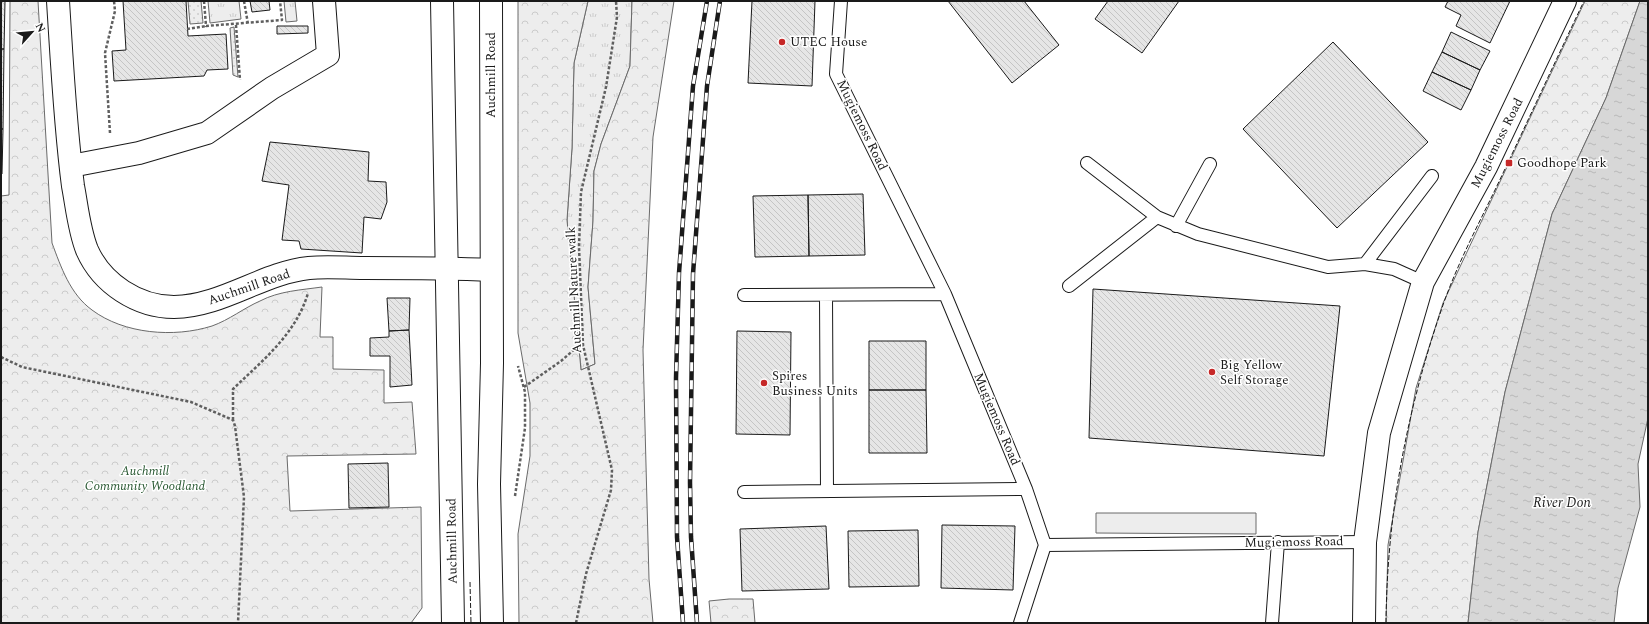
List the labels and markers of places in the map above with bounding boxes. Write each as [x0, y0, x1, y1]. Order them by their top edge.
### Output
place label: UTEC House [790, 32, 867, 52]
marker: UTEC House [777, 37, 787, 47]
place label: Goodhope Park [1517, 153, 1607, 173]
marker: Goodhope Park [1504, 158, 1514, 168]
place label: Big Yellow Self Storage [1220, 355, 1288, 390]
place label: Spires Business Units [772, 366, 858, 401]
marker: Big Yellow Self Storage [1207, 367, 1217, 377]
marker: Spires Business Units [759, 378, 769, 388]

